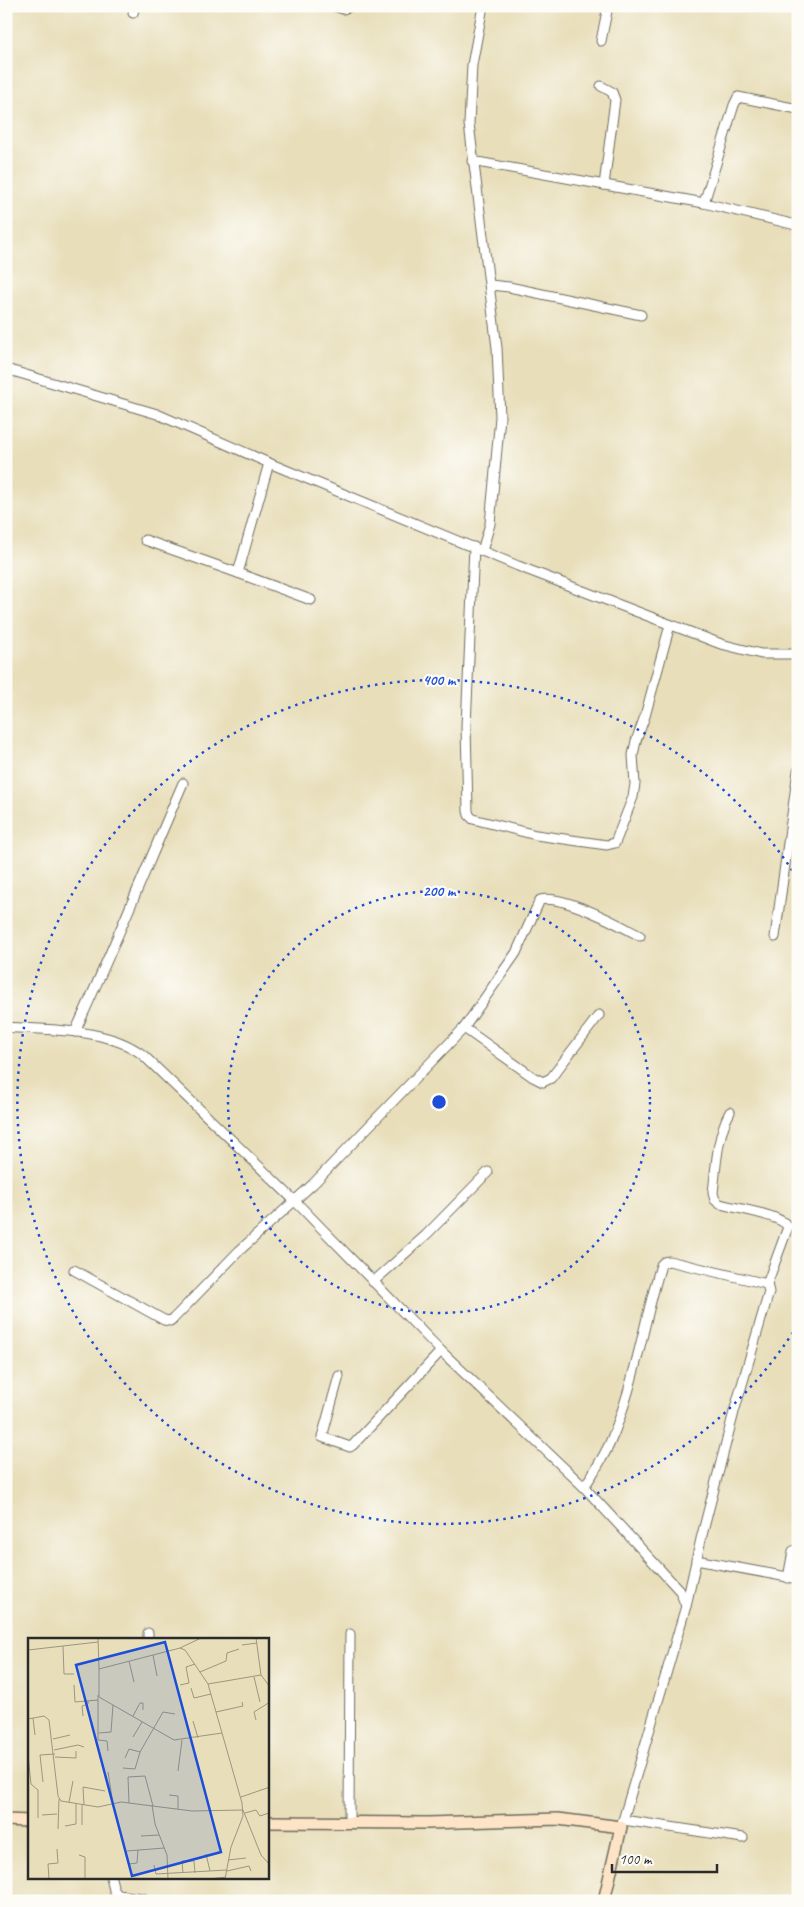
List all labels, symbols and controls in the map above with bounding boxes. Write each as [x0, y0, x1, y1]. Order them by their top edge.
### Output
text: 400 m [423, 671, 457, 690]
text: 200 m [423, 882, 457, 901]
centre of rings [430, 1093, 448, 1111]
inset map [28, 1638, 269, 1880]
scale bar [612, 1842, 716, 1874]
text: 100 m [619, 1850, 653, 1869]

